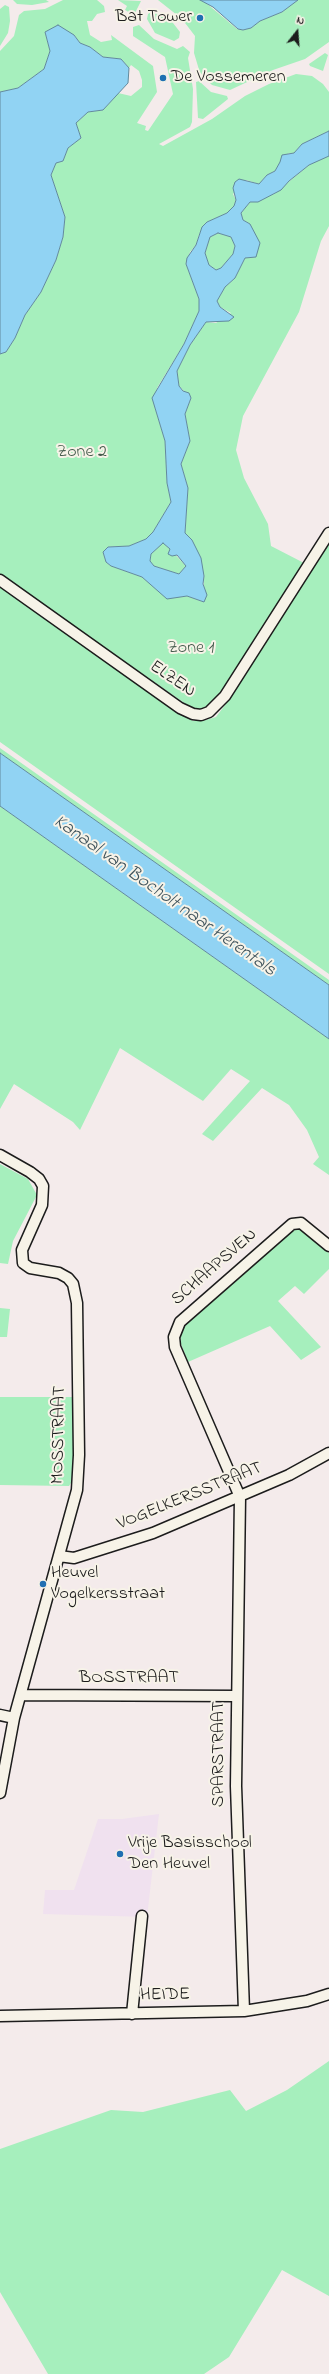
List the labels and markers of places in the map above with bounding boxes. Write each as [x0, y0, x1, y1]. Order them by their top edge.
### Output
place label: Bat Tower [115, 7, 192, 29]
marker: Bat Tower [195, 13, 205, 23]
place label: De Vossemeren [171, 67, 286, 89]
marker: De Vossemeren [158, 73, 168, 83]
place label: Heuvel Vogelkersstraat [51, 1563, 165, 1606]
marker: Heuvel Vogelkersstraat [38, 1579, 48, 1589]
place label: Vrije Basisschool Den Heuvel [128, 1833, 252, 1876]
marker: Vrije Basisschool Den Heuvel [115, 1849, 125, 1859]

